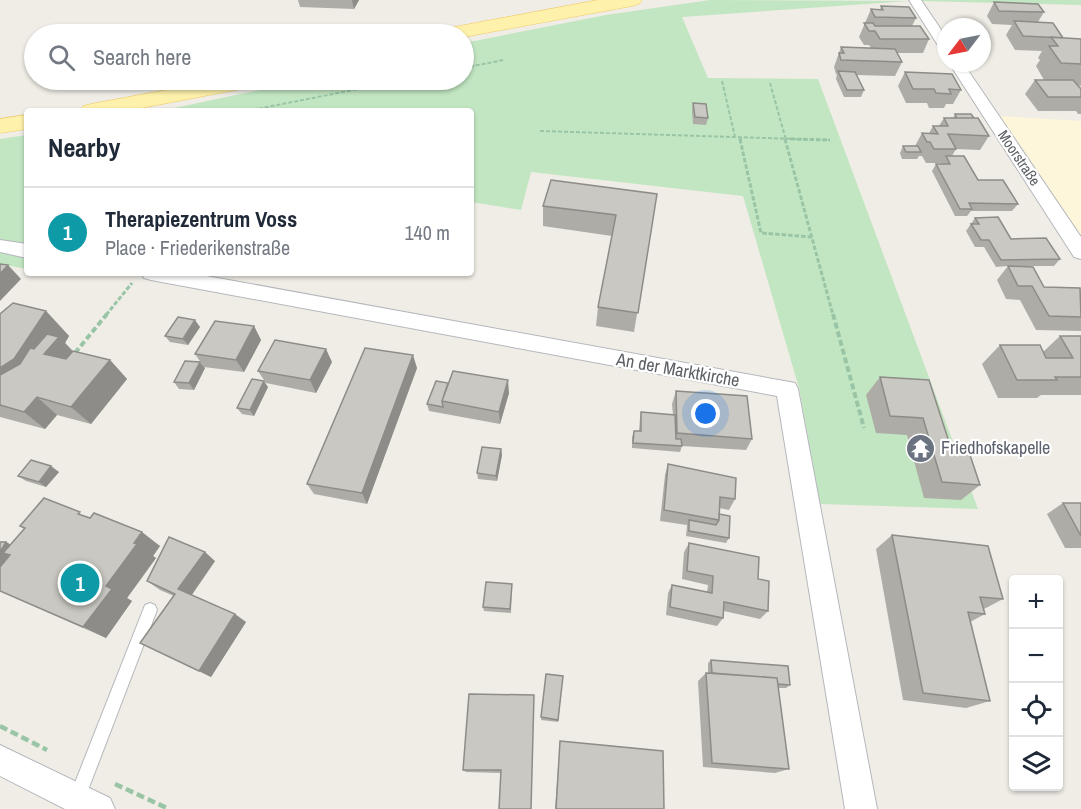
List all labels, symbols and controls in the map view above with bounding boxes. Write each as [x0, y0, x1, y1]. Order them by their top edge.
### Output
north arrow [937, 18, 991, 72]
search box [24, 24, 474, 90]
icon: search [45, 41, 78, 74]
text: Search here [93, 42, 191, 72]
street label: Moorstraße [993, 126, 1046, 190]
text: Nearby [48, 130, 120, 165]
text: Therapiezentrum Voss [105, 204, 297, 234]
text: 1 [63, 219, 72, 246]
text: 140 m [404, 219, 450, 246]
text: Place · Friederikenstraße [105, 234, 290, 261]
street label: An der Marktkirche [614, 346, 742, 393]
your location [691, 399, 720, 428]
temple icon: Friedhofskapelle [904, 432, 936, 464]
place label: Friedhofskapelle [941, 435, 1050, 460]
pin: 1 [60, 560, 100, 606]
map controls [1009, 575, 1063, 791]
button: + [1009, 575, 1063, 629]
button: − [1009, 629, 1063, 683]
button: locate [1009, 683, 1063, 737]
button: layers [1009, 737, 1063, 791]

